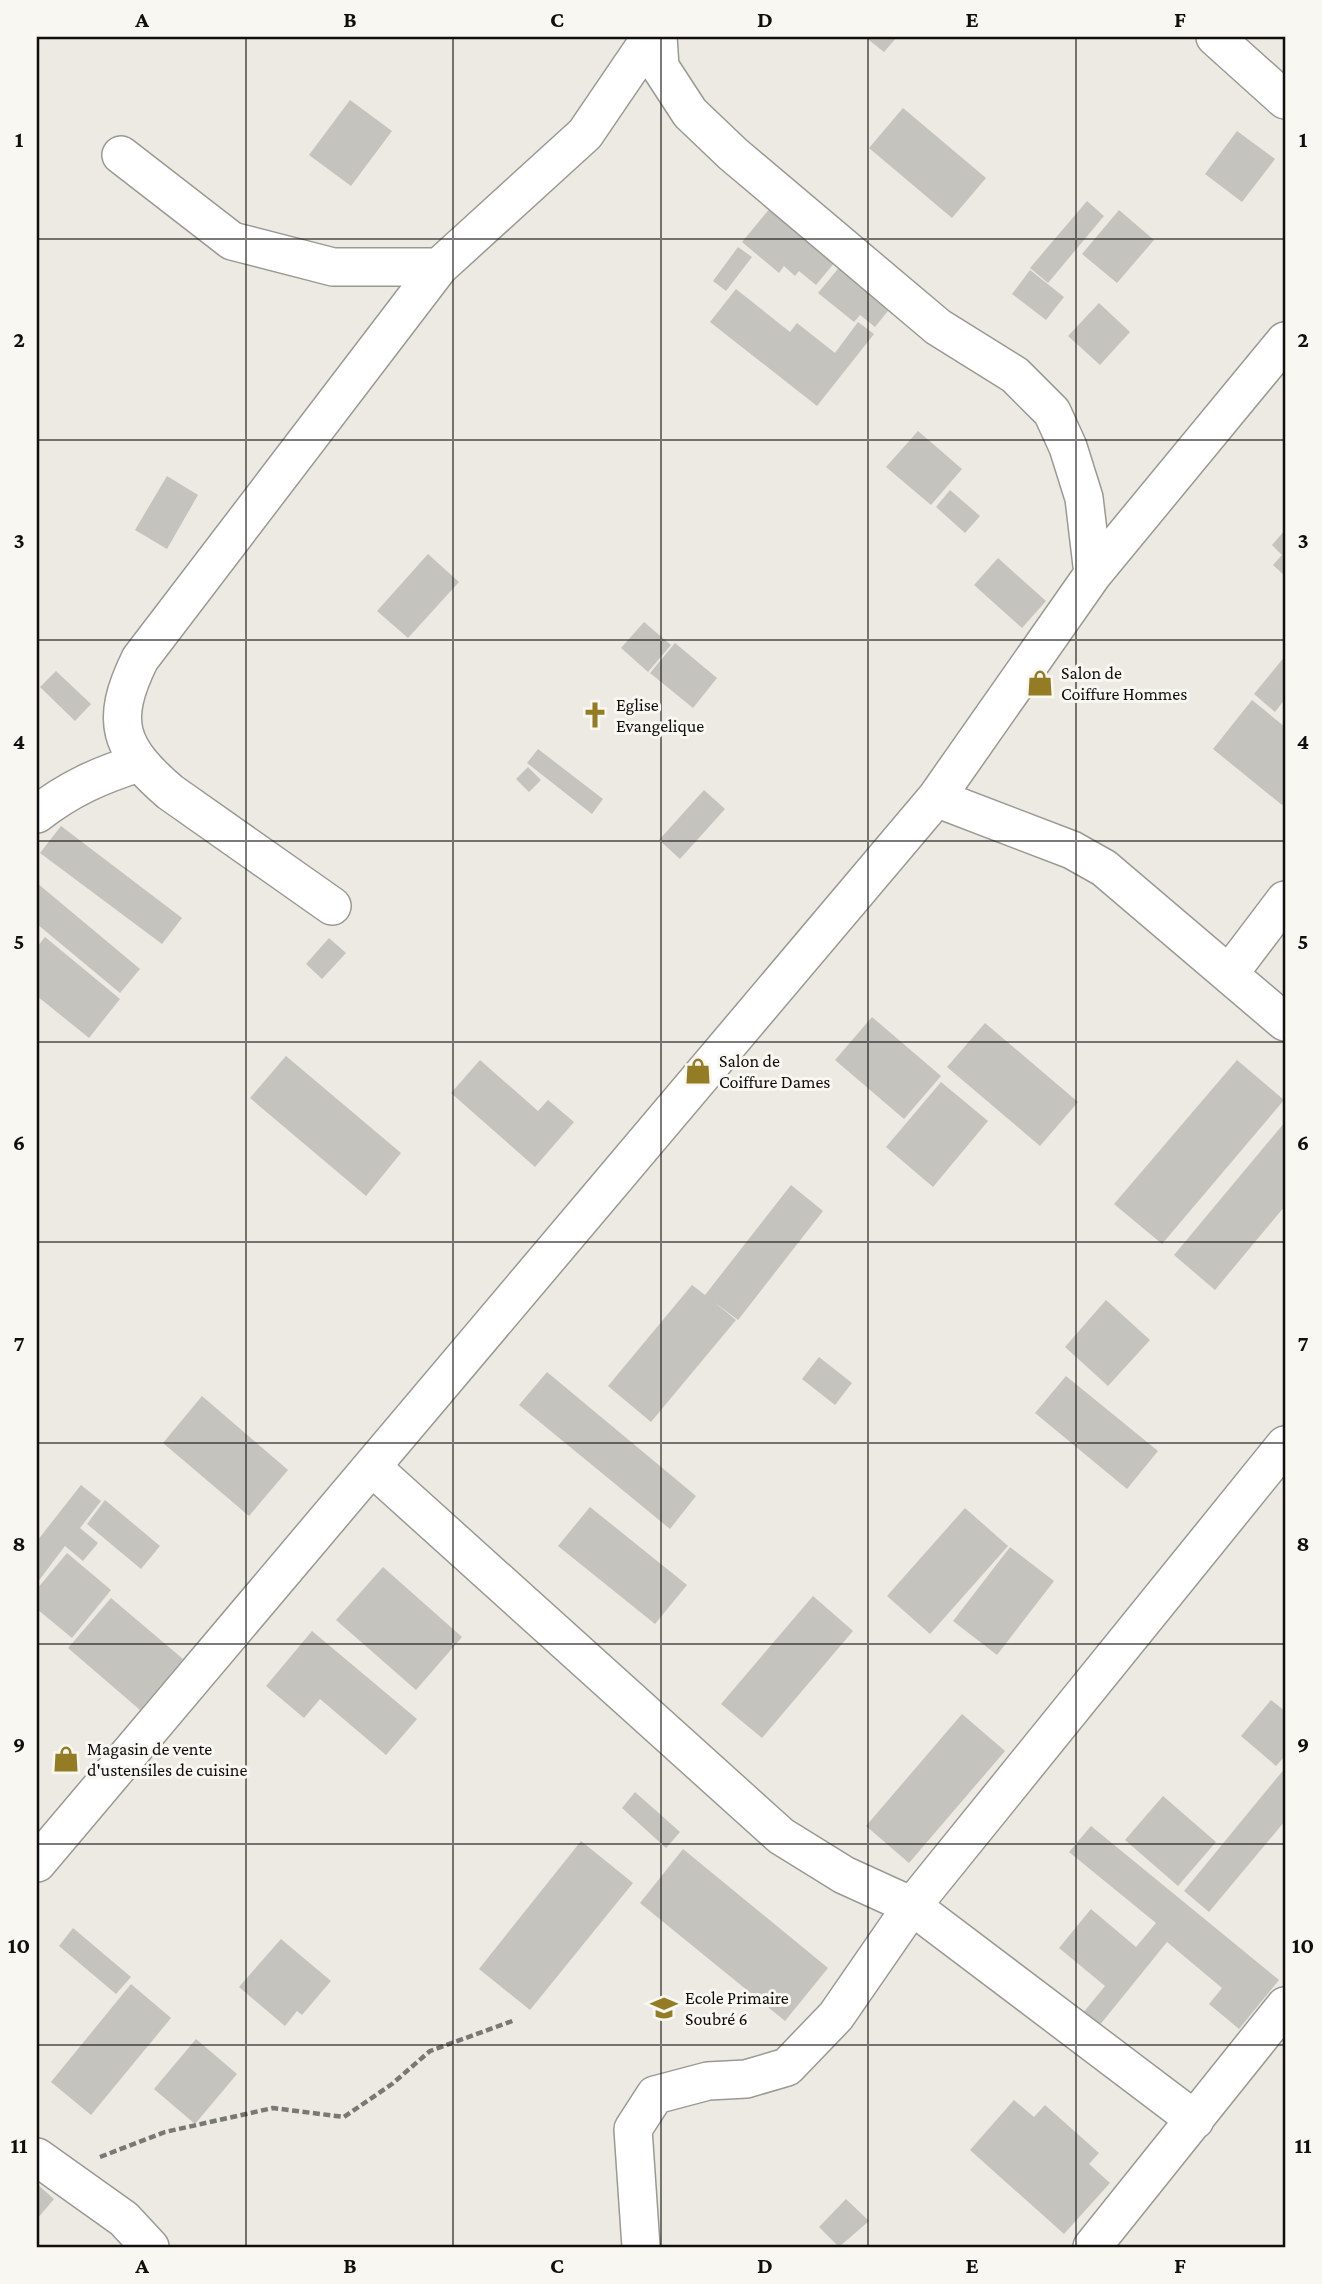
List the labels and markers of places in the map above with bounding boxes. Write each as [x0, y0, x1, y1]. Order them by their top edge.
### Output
place label: Salon de Coiffure Hommes [1061, 663, 1187, 704]
shop icon: Salon de Coiffure Hommes [1025, 668, 1055, 698]
place label: Eglise Evangelique [616, 695, 704, 736]
church icon: Eglise Evangelique [580, 700, 610, 730]
place label: Salon de Coiffure Dames [719, 1051, 830, 1092]
shop icon: Salon de Coiffure Dames [683, 1056, 713, 1086]
place label: Magasin de vente d'ustensiles de cuisine [87, 1739, 247, 1780]
shop icon: Magasin de vente d'ustensiles de cuisine [51, 1744, 81, 1774]
place label: Ecole Primaire Soubré 6 [685, 1988, 789, 2029]
school or university icon: Ecole Primaire Soubré 6 [649, 1993, 679, 2023]

